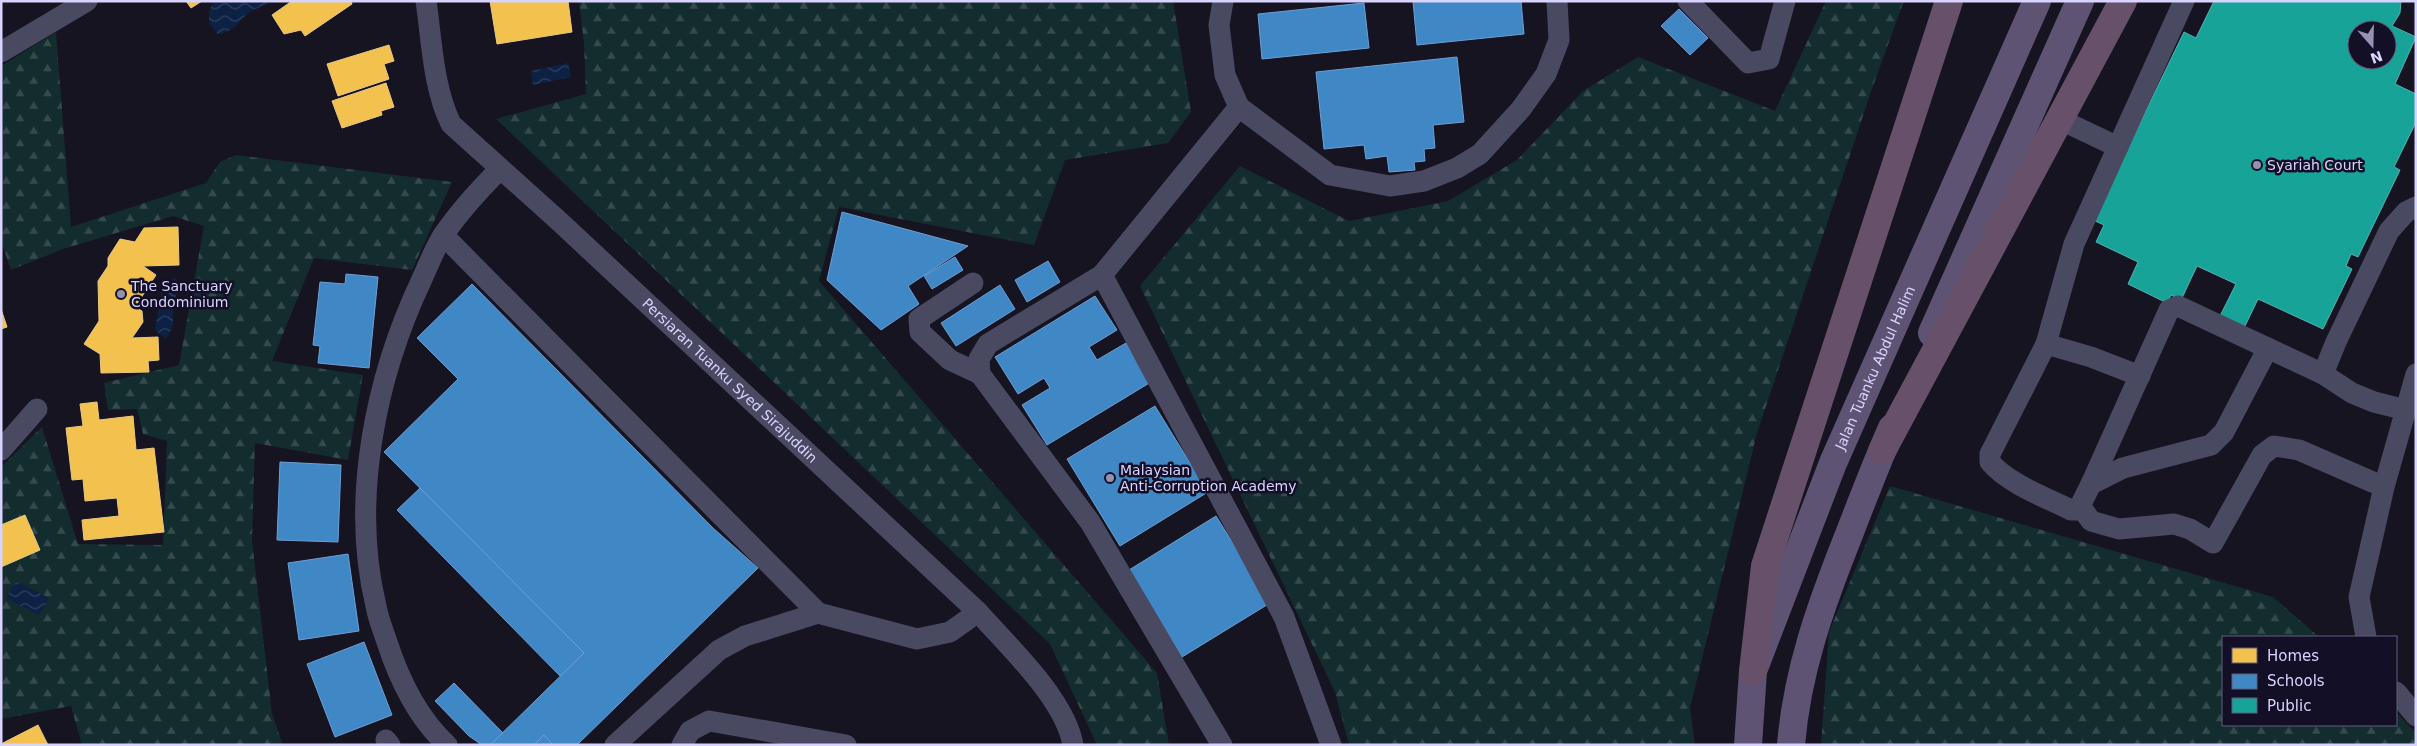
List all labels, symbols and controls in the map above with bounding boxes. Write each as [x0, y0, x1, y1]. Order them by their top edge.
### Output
north arrow [2347, 20, 2397, 70]
text: N [2368, 48, 2385, 67]
place label: Syariah Court [2267, 157, 2363, 173]
marker: Syariah Court [2251, 159, 2263, 171]
place label: The Sanctuary Condominium [130, 278, 233, 310]
street label: Jalan Tuanku Abdul Halim [1831, 283, 1918, 453]
marker: The Sanctuary Condominium [115, 288, 127, 300]
street label: Persiaran Tuanku Syed Sirajuddin [639, 295, 821, 466]
place label: Malaysian Anti-Corruption Academy [1120, 462, 1297, 494]
marker: Malaysian Anti-Corruption Academy [1104, 472, 1116, 484]
legend [2222, 636, 2397, 726]
text: Homes [2267, 647, 2319, 665]
text: Schools [2267, 672, 2325, 690]
text: Public [2267, 697, 2311, 715]

